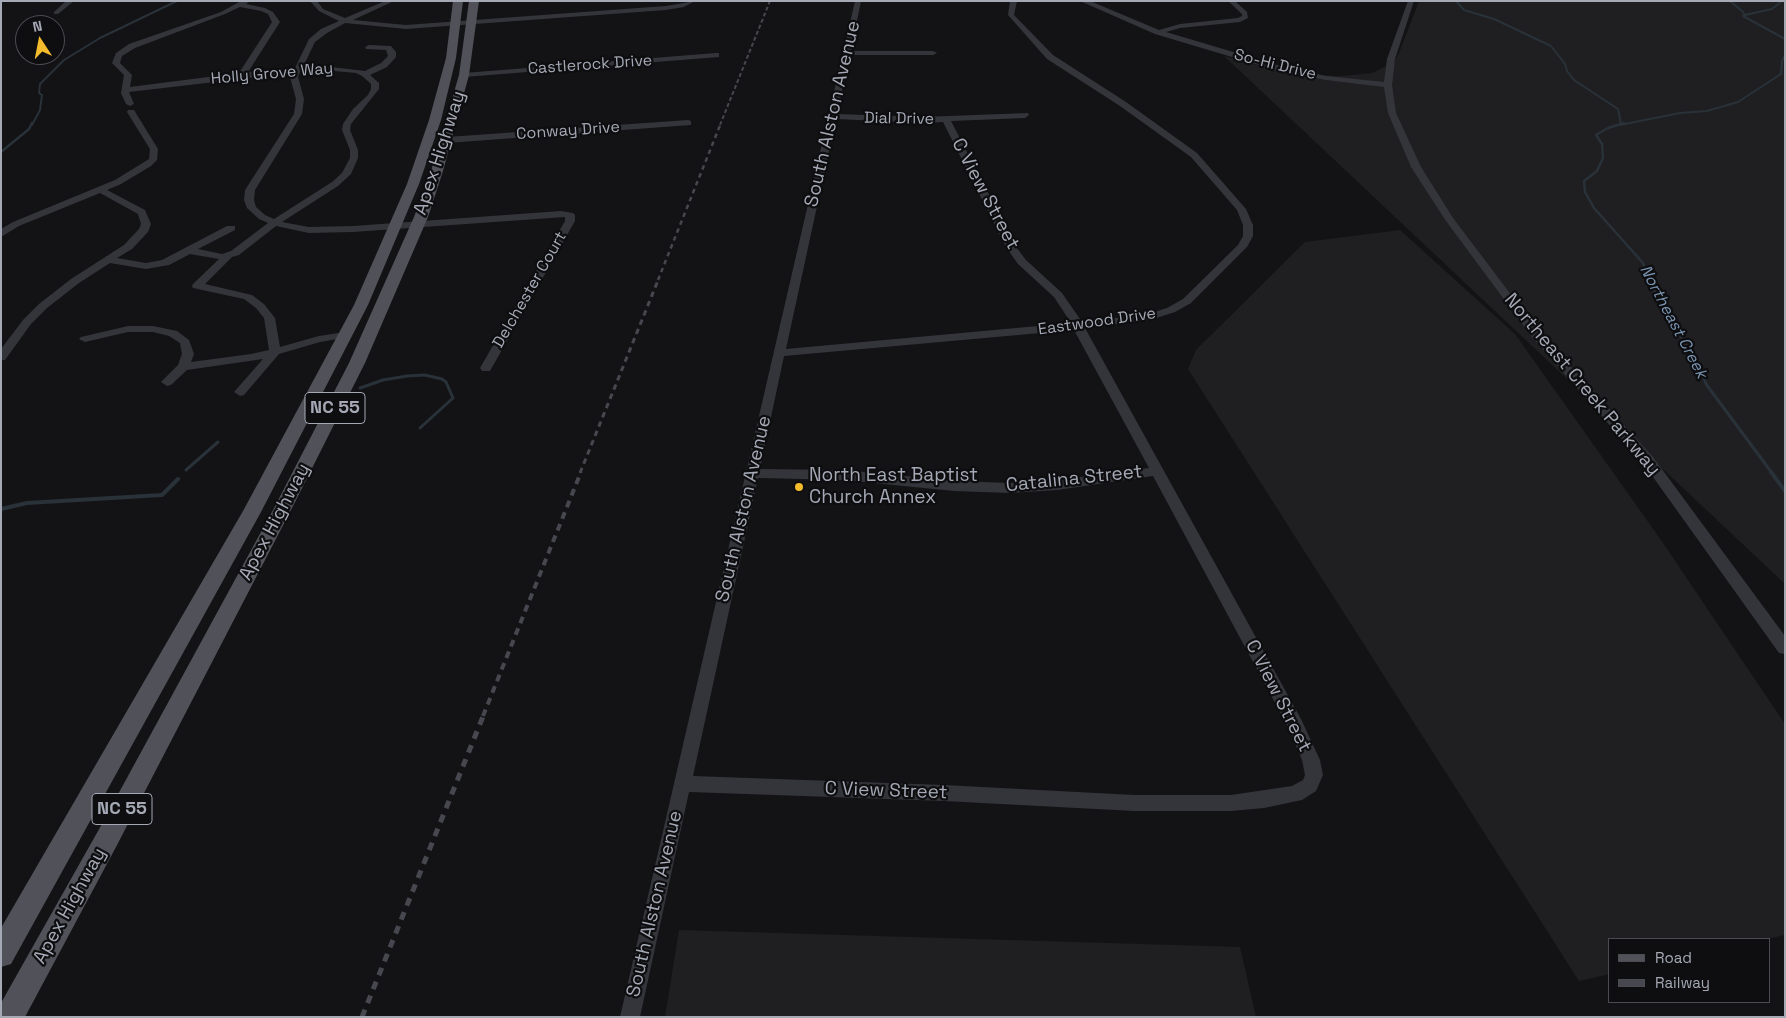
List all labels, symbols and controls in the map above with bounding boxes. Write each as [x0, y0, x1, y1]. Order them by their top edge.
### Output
north arrow [15, 15, 65, 65]
text: N [31, 17, 44, 36]
street label: South Alston Avenue [800, 19, 866, 209]
street label: So-Hi Drive [1232, 46, 1318, 84]
street label: Castlerock Drive [527, 51, 653, 79]
street label: Holly Grove Way [210, 59, 334, 89]
street label: Apex Highway [409, 88, 471, 218]
street label: Dial Drive [864, 109, 934, 129]
street label: Conway Drive [516, 118, 620, 144]
street label: C View Street [946, 134, 1024, 254]
street label: Delchester Court [489, 228, 571, 352]
water label: Northeast Creek [1635, 262, 1711, 382]
street label: Northeast Creek Parkway [1499, 289, 1665, 481]
street label: Eastwood Drive [1037, 304, 1157, 340]
road number: NC 55 [305, 392, 365, 423]
street label: South Alston Avenue [711, 414, 777, 604]
street label: Apex Highway [235, 460, 315, 584]
street label: Catalina Street [1005, 461, 1143, 497]
place label: North East Baptist Church Annex [809, 465, 978, 509]
marker: North East Baptist Church Annex [793, 481, 805, 493]
street label: C View Street [1240, 636, 1316, 756]
street label: C View Street [824, 777, 948, 805]
road number: NC 55 [92, 794, 152, 824]
street label: South Alston Avenue [622, 809, 688, 999]
street label: Apex Highway [29, 844, 111, 968]
legend [1608, 938, 1771, 1003]
text: Road [1655, 948, 1692, 967]
text: Railway [1655, 973, 1710, 992]

